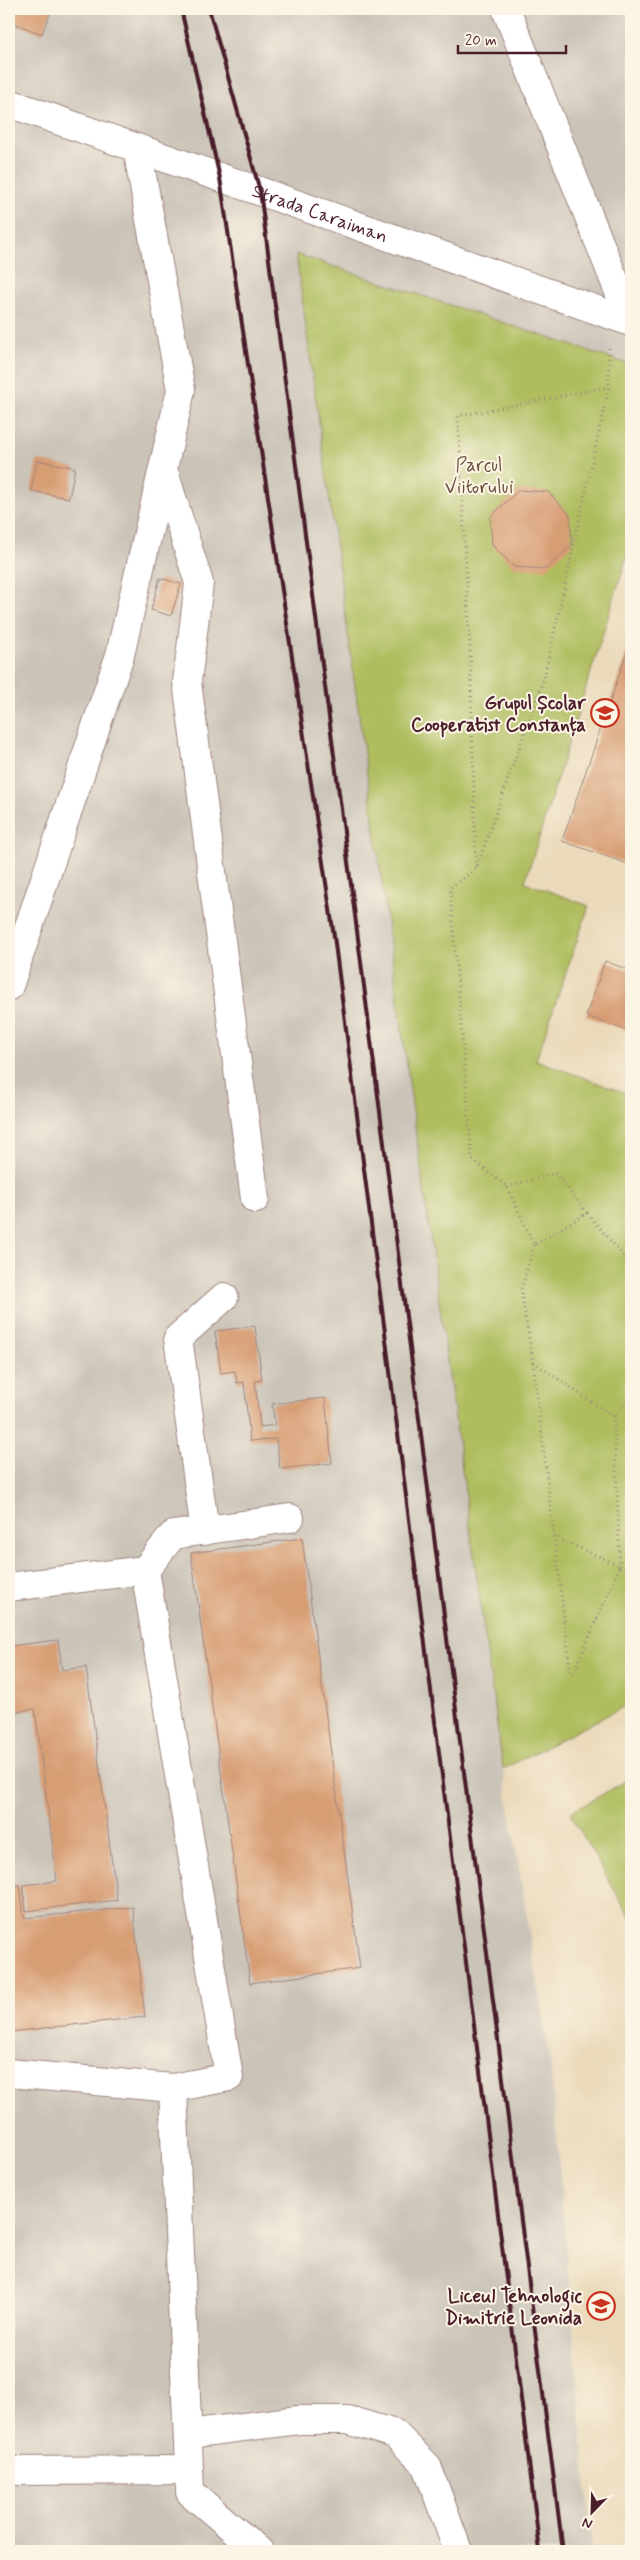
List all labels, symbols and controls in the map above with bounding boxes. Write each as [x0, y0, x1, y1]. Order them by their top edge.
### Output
scale bar [458, 22, 565, 54]
text: 20 m [465, 31, 497, 51]
street label: Strada Caraiman [249, 179, 391, 249]
park label: Parcul Viitorului [445, 453, 513, 500]
place label: Grupul Școlar Cooperatist Constanța [411, 691, 587, 738]
school or university icon: Grupul Școlar Cooperatist Constanța [590, 698, 620, 728]
place label: Liceul Tehnologic Dimitrie Leonida [445, 2284, 583, 2331]
school or university icon: Liceul Tehnologic Dimitrie Leonida [586, 2291, 616, 2321]
north arrow [568, 2488, 618, 2538]
text: N [580, 2513, 595, 2533]

